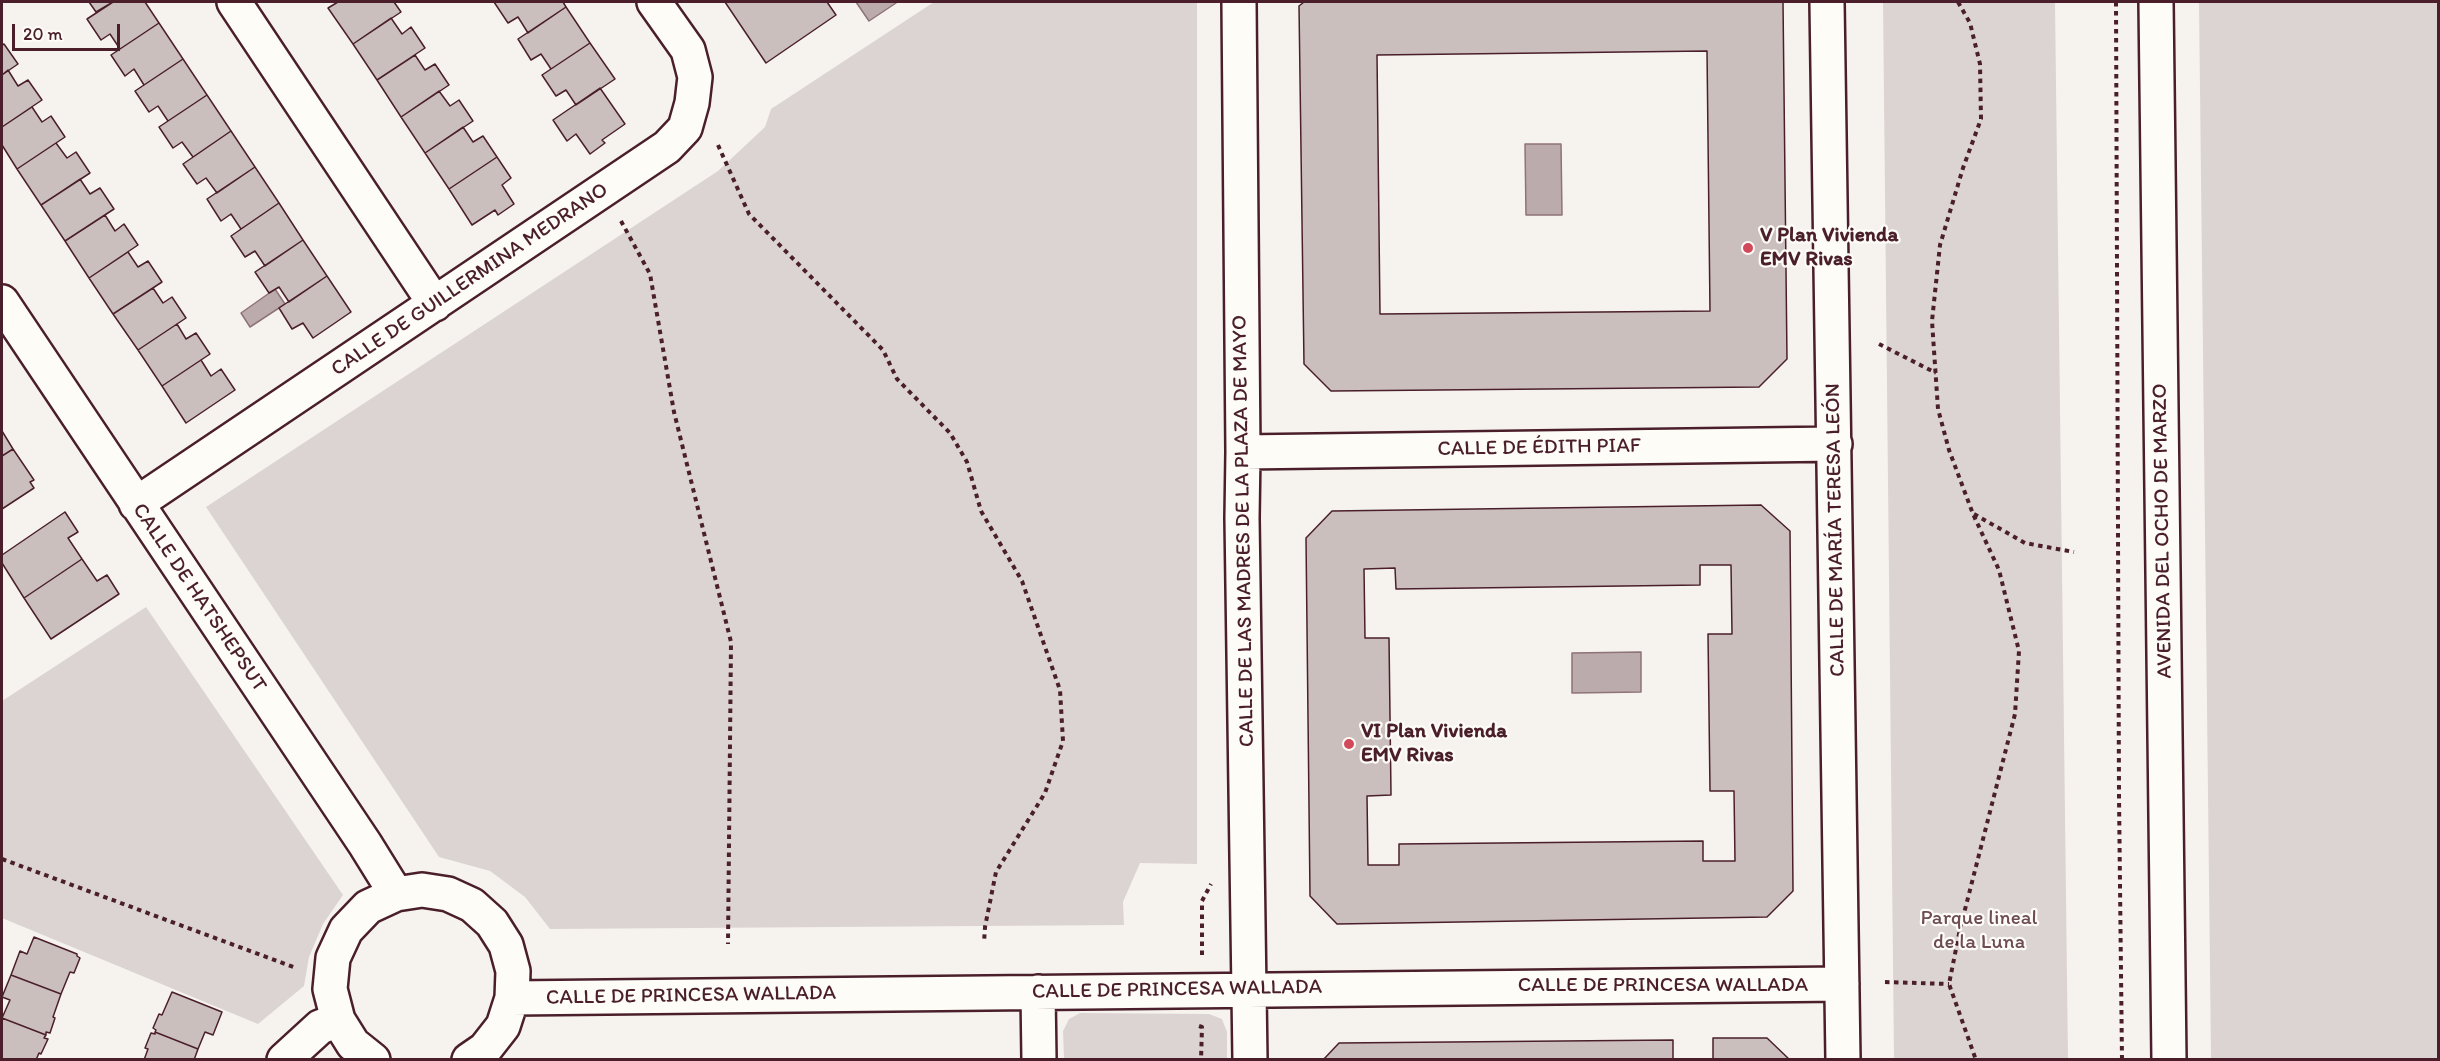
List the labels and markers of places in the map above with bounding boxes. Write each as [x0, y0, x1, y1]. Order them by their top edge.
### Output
place label: V Plan Vivienda EMV Rivas [1760, 223, 1898, 273]
marker: V Plan Vivienda EMV Rivas [1741, 241, 1755, 255]
place label: VI Plan Vivienda EMV Rivas [1361, 719, 1507, 769]
marker: VI Plan Vivienda EMV Rivas [1342, 737, 1356, 751]

